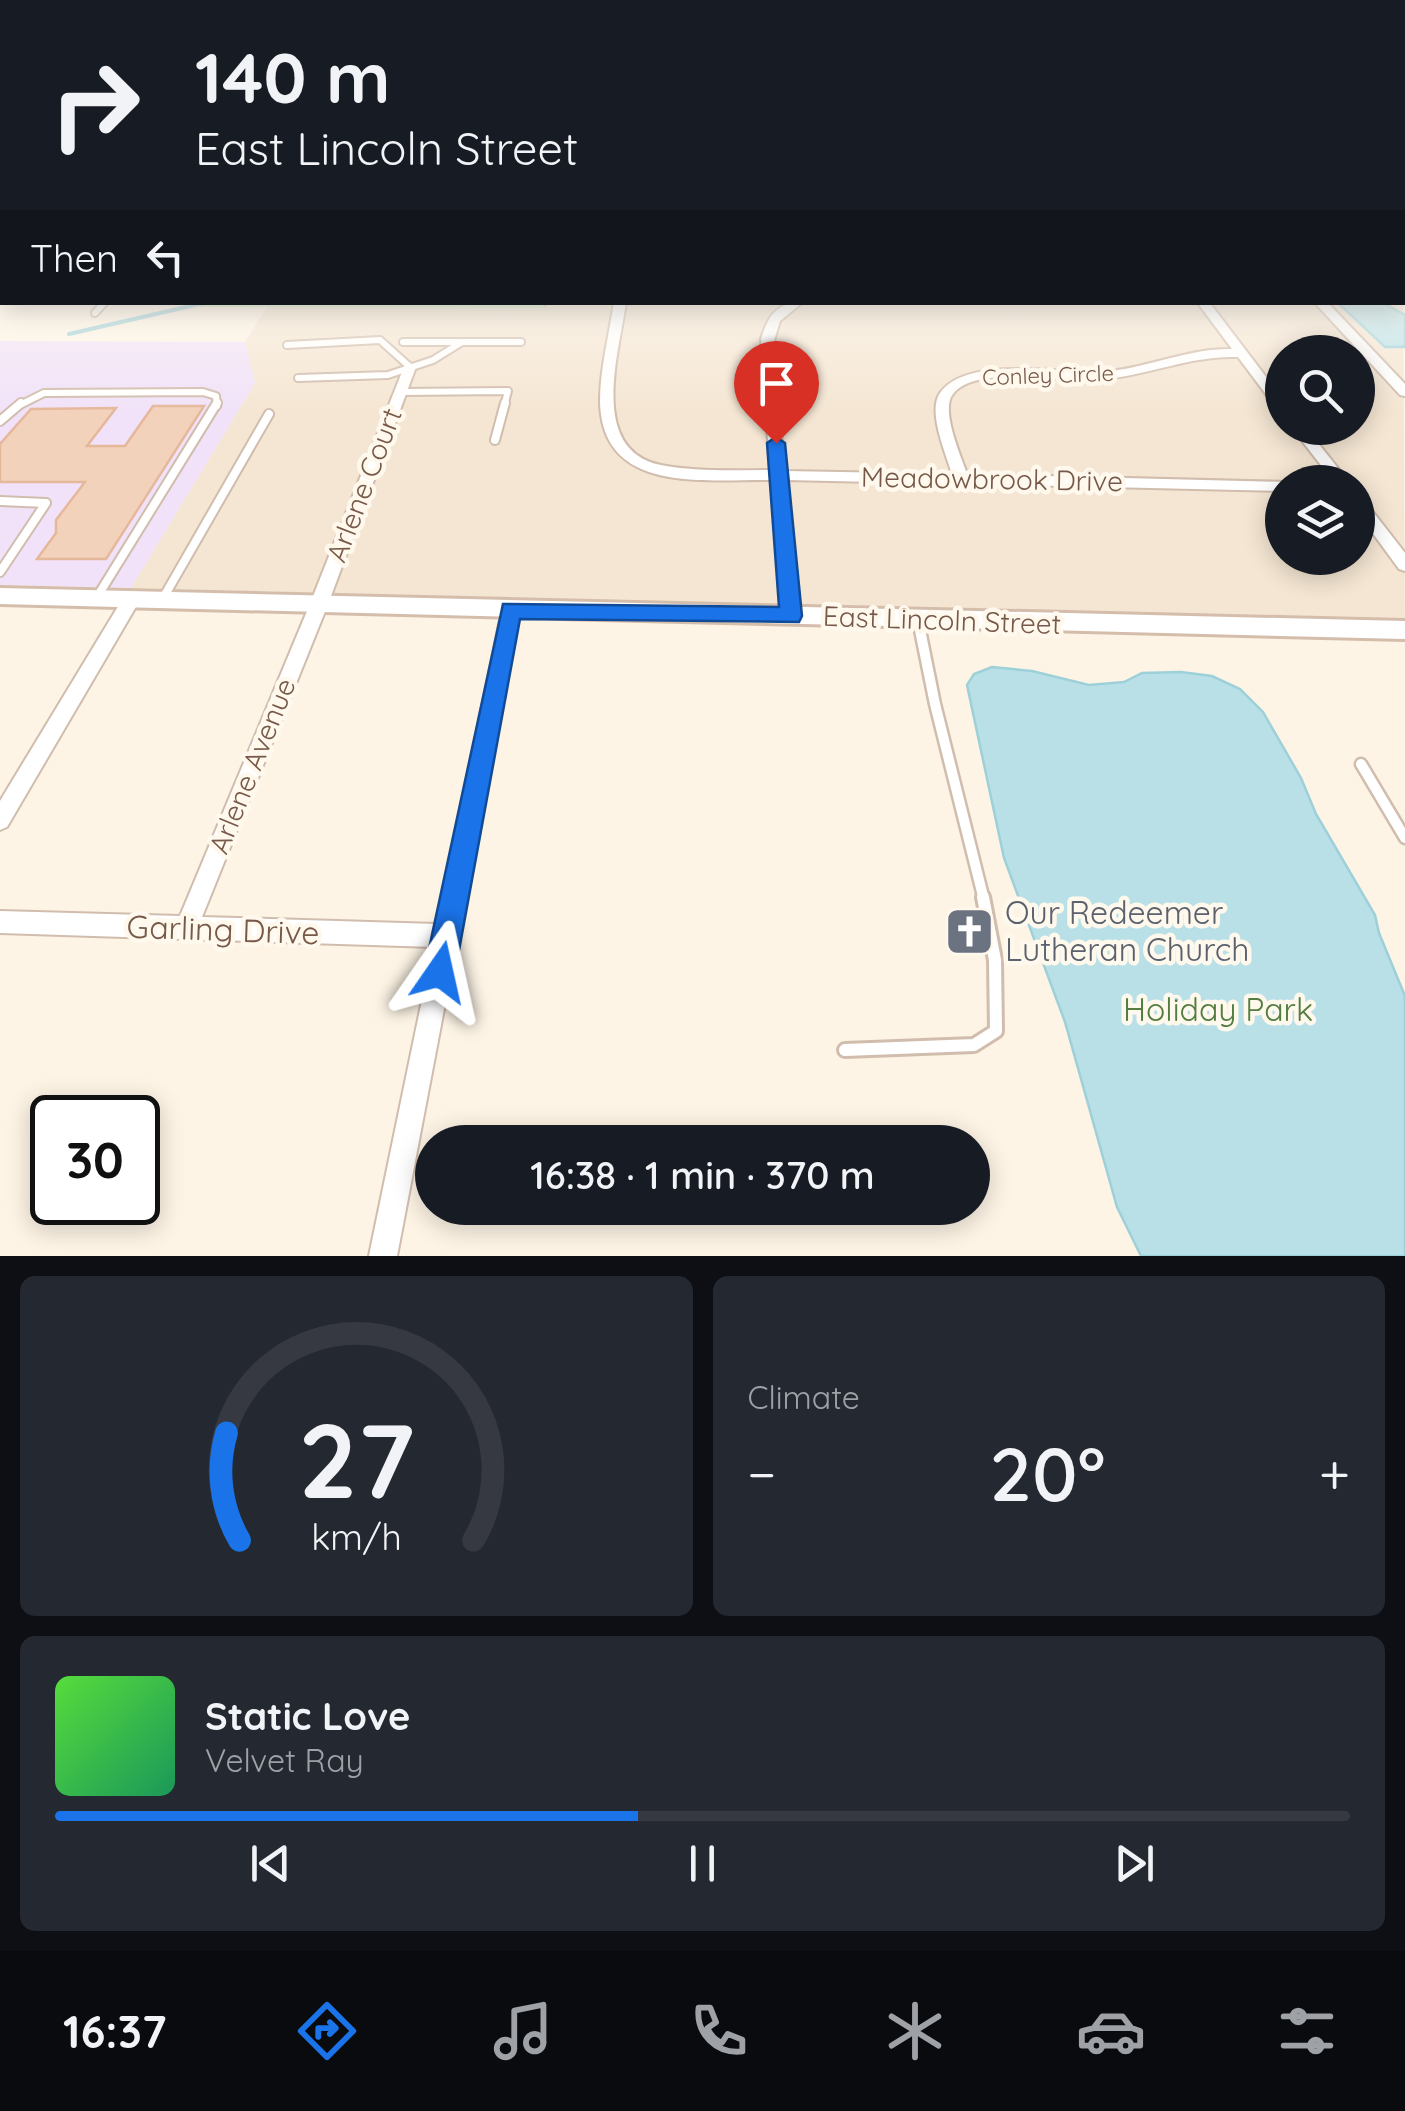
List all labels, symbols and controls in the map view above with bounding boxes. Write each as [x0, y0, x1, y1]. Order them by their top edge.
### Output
text: 140 m [195, 33, 391, 121]
icon: right [30, 40, 160, 170]
text: East Lincoln Street [195, 120, 578, 176]
icon: left [138, 230, 193, 285]
text: Then [30, 234, 118, 282]
map controls [1265, 335, 1375, 575]
button: search [1265, 335, 1375, 445]
pin [734, 341, 819, 444]
icon: arrive [749, 356, 804, 411]
street label: Conley Circle [982, 359, 1114, 391]
street label: Arlene Court [318, 403, 409, 567]
street label: Meadowbrook Drive [861, 459, 1123, 498]
button: layers [1265, 465, 1375, 575]
street label: East Lincoln Street [822, 598, 1062, 641]
street label: Arlene Avenue [200, 673, 303, 859]
place label: Our Redeemer Lutheran Church [1005, 892, 1250, 969]
church icon: Our Redeemer Lutheran Church [944, 905, 996, 957]
street label: Garling Drive [126, 906, 320, 952]
position arrow [388, 920, 492, 1024]
park label: Holiday Park [1123, 989, 1313, 1029]
speed limit sign: 30 [30, 1095, 160, 1225]
text: 16:38 · 1 min · 370 m [530, 1151, 875, 1199]
text: Climate [748, 1377, 860, 1417]
text: 27 [298, 1394, 414, 1524]
text: 20° [990, 1426, 1105, 1520]
text: − [748, 1439, 776, 1508]
text: + [1319, 1439, 1350, 1508]
text: km/h [311, 1514, 402, 1559]
text: Static Love [205, 1692, 410, 1740]
text: Velvet Ray [205, 1740, 364, 1780]
icon: previous [243, 1836, 298, 1891]
icon: pause [675, 1836, 730, 1891]
icon: next [1107, 1836, 1162, 1891]
icon: directions [292, 1996, 362, 2066]
icon: music [488, 1996, 558, 2066]
icon: phone [684, 1996, 754, 2066]
icon: climate [880, 1996, 950, 2066]
icon: car [1076, 1996, 1146, 2066]
icon: filters [1272, 1996, 1342, 2066]
text: 16:37 [63, 2003, 167, 2059]

